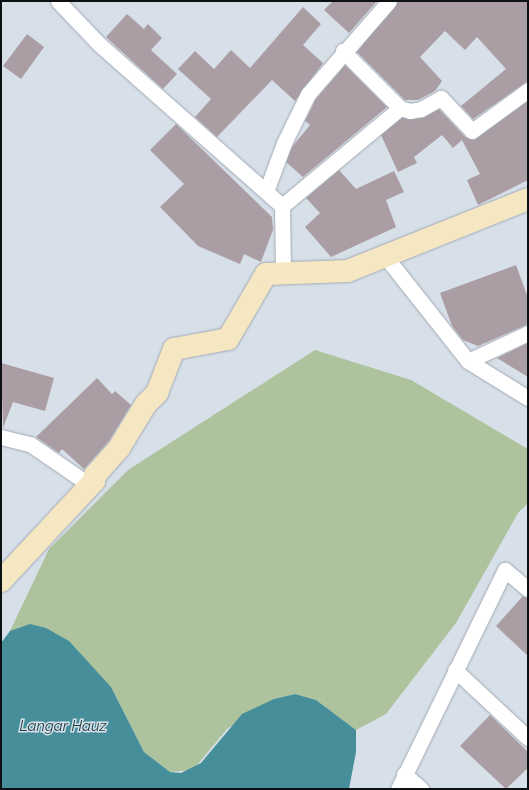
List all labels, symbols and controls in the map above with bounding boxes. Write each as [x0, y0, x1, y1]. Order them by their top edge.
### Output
water label: Langar Hauz [19, 718, 107, 736]

